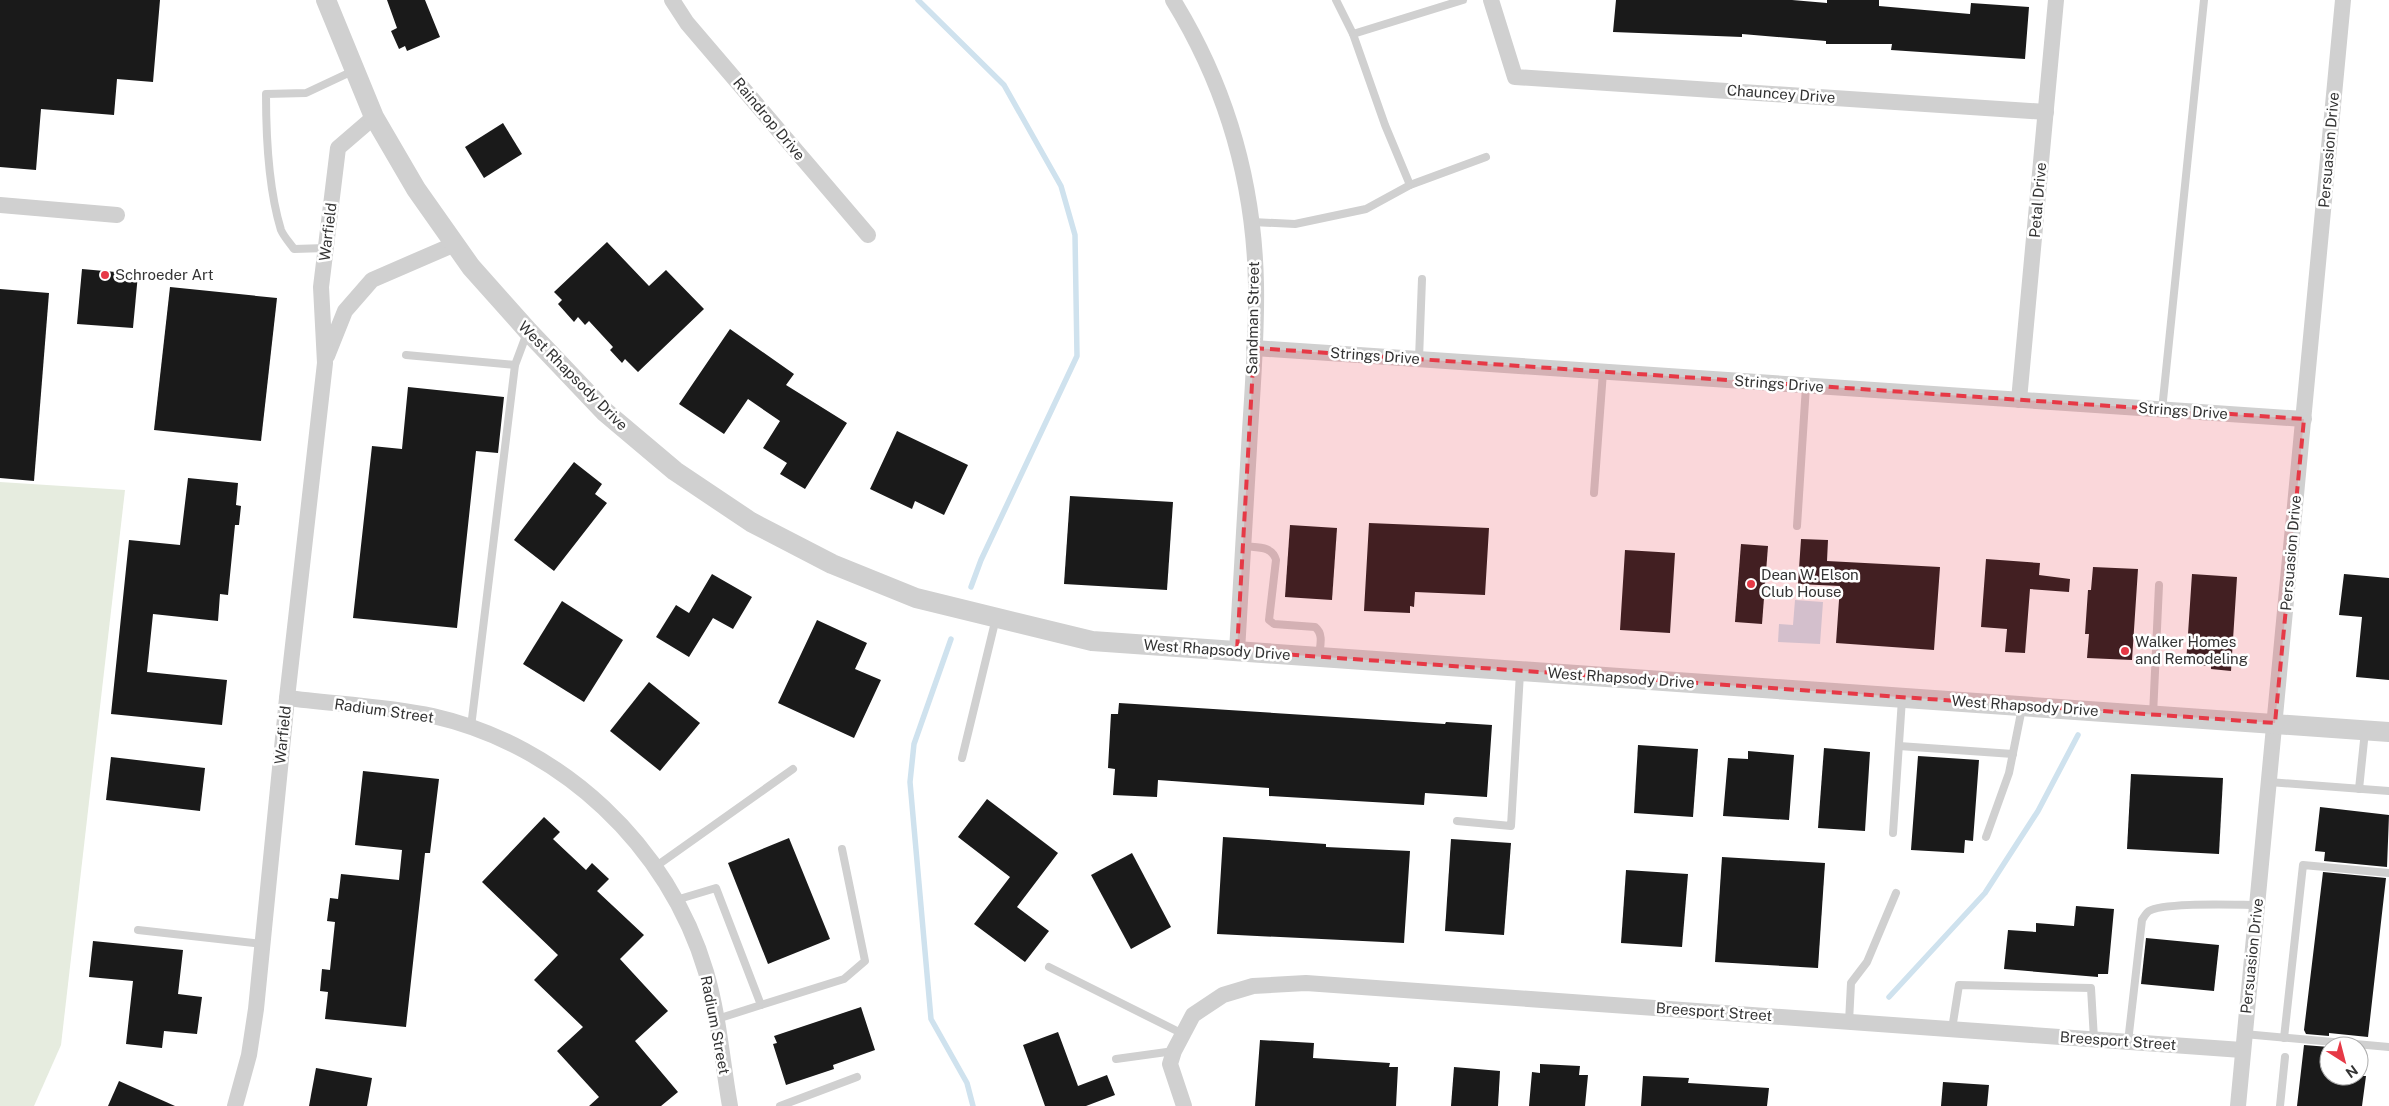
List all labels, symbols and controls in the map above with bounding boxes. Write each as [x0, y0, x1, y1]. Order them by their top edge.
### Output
street label: Raindrop Drive [730, 74, 809, 163]
street label: Chauncey Drive [1726, 81, 1836, 106]
street label: Persuasion Drive [2315, 91, 2342, 209]
street label: Petal Drive [2026, 161, 2049, 238]
street label: Warfield [315, 202, 340, 262]
street label: Sandman Street [1243, 261, 1262, 375]
place label: Schroeder Art [115, 266, 214, 283]
marker: Schroeder Art [99, 269, 111, 281]
street label: West Rhapsody Drive [515, 318, 631, 434]
street label: Strings Drive [1330, 344, 1421, 367]
street label: Strings Drive [1734, 372, 1825, 395]
street label: Strings Drive [2138, 399, 2229, 422]
street label: Persuasion Drive [2277, 494, 2304, 612]
place label: Dean W. Elson Club House [1761, 566, 1859, 600]
marker: Dean W. Elson Club House [1745, 578, 1757, 590]
place label: Walker Homes and Remodeling [2135, 633, 2248, 667]
street label: West Rhapsody Drive [1143, 636, 1291, 663]
marker: Walker Homes and Remodeling [2119, 645, 2131, 657]
street label: West Rhapsody Drive [1547, 664, 1695, 691]
street label: West Rhapsody Drive [1951, 692, 2099, 719]
street label: Radium Street [333, 695, 435, 726]
street label: Warfield [271, 705, 294, 765]
street label: Persuasion Drive [2237, 897, 2266, 1015]
street label: Radium Street [698, 974, 733, 1076]
street label: Breesport Street [1655, 999, 1773, 1024]
street label: Breesport Street [2059, 1028, 2177, 1053]
north arrow [2319, 1036, 2369, 1086]
text: N [2343, 1062, 2361, 1081]

